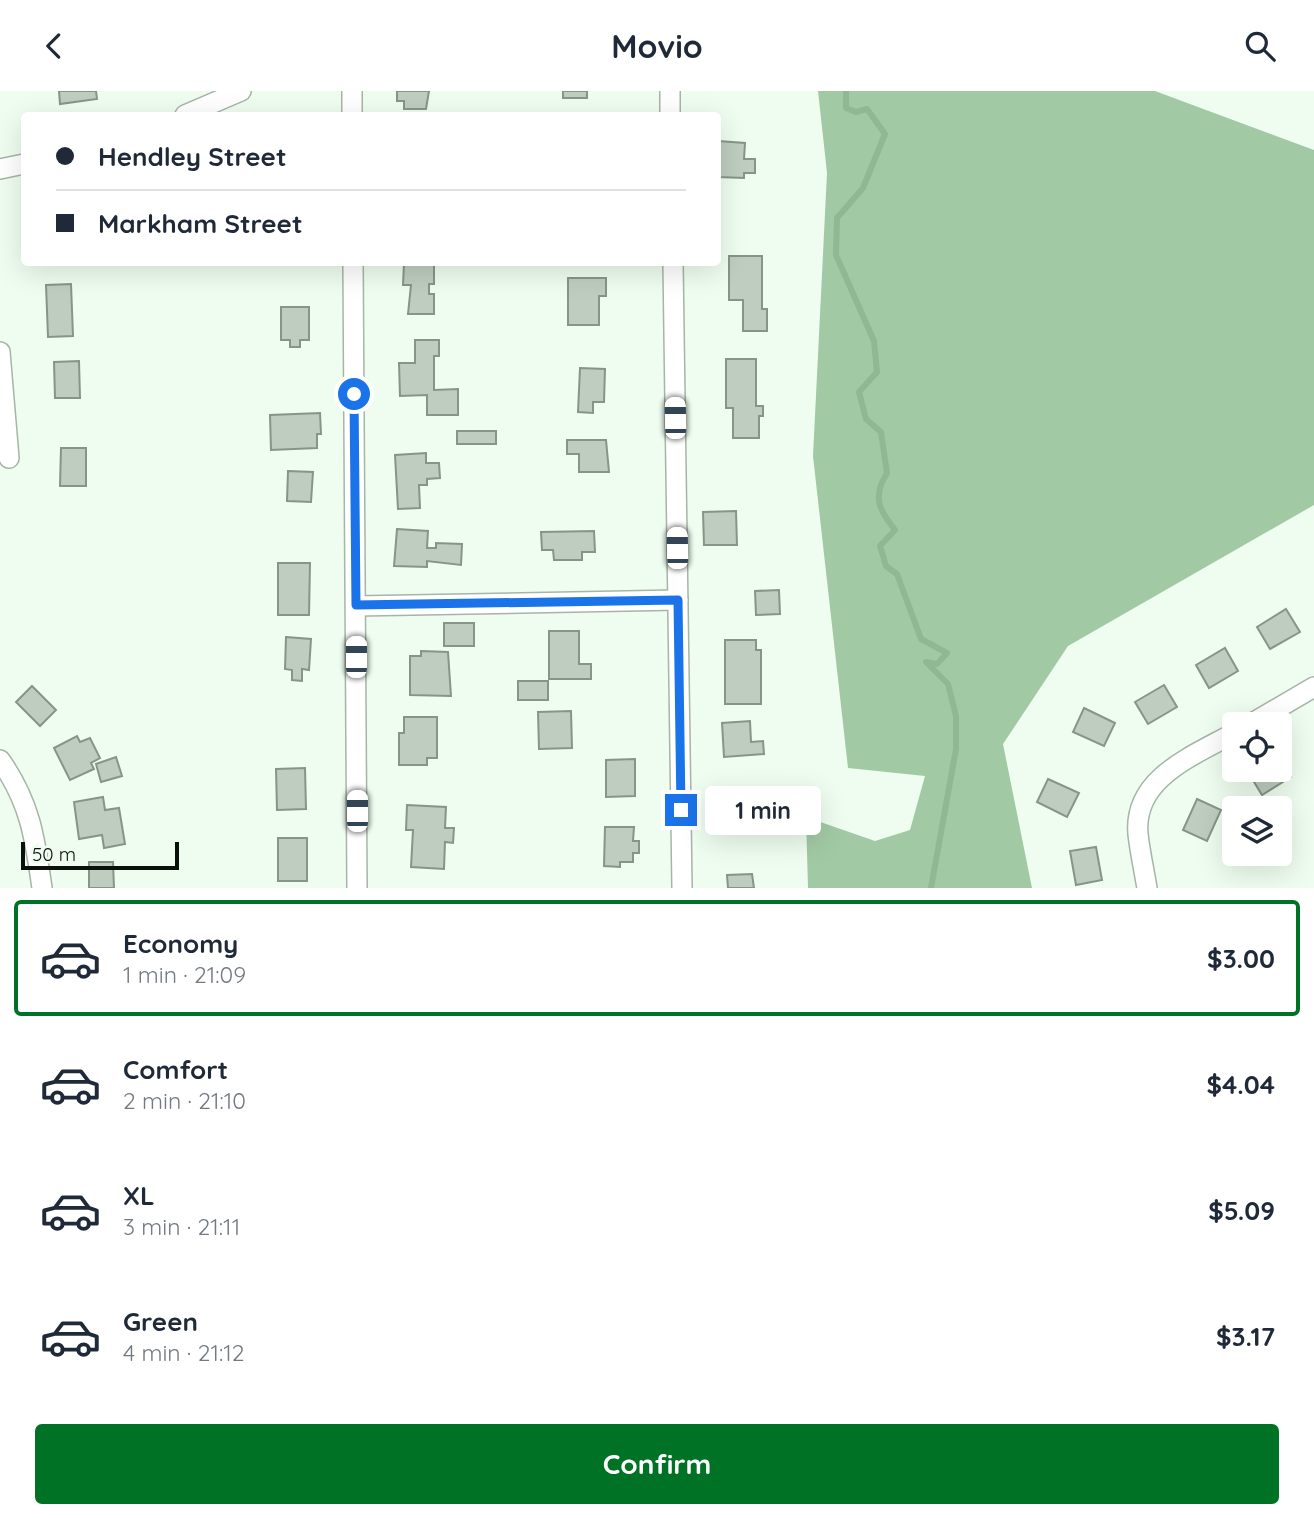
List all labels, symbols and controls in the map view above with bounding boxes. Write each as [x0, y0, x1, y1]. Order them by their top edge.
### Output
text: Movio [611, 26, 703, 66]
icon: back [35, 27, 73, 65]
icon: search [1241, 27, 1279, 65]
text: Hendley Street [98, 140, 287, 173]
text: Markham Street [98, 207, 303, 240]
route start [338, 378, 370, 410]
car [665, 397, 686, 439]
car [667, 527, 688, 569]
car [346, 636, 367, 678]
map controls [1222, 712, 1292, 866]
button: locate [1222, 712, 1292, 782]
callout: 1 min [706, 785, 821, 835]
car [347, 790, 368, 832]
route end [665, 794, 697, 826]
text: 1 min [735, 796, 791, 825]
button: layers [1222, 796, 1292, 866]
scale bar [21, 839, 178, 871]
text: 50 m [32, 842, 76, 866]
icon: car [39, 927, 102, 990]
text: Economy [123, 927, 238, 960]
text: $3.00 [1207, 942, 1275, 975]
text: 1 min · 21:09 [123, 960, 246, 989]
icon: car [39, 1053, 102, 1116]
text: Comfort [123, 1053, 228, 1086]
text: $4.04 [1206, 1068, 1275, 1101]
text: 2 min · 21:10 [123, 1086, 246, 1115]
icon: car [39, 1179, 102, 1242]
text: XL [123, 1179, 155, 1212]
text: $5.09 [1208, 1194, 1275, 1227]
text: 3 min · 21:11 [123, 1212, 240, 1241]
icon: car [39, 1305, 102, 1368]
text: Green [123, 1305, 198, 1338]
text: $3.17 [1216, 1320, 1275, 1353]
text: 4 min · 21:12 [123, 1338, 244, 1367]
button: Confirm [35, 1424, 1279, 1504]

